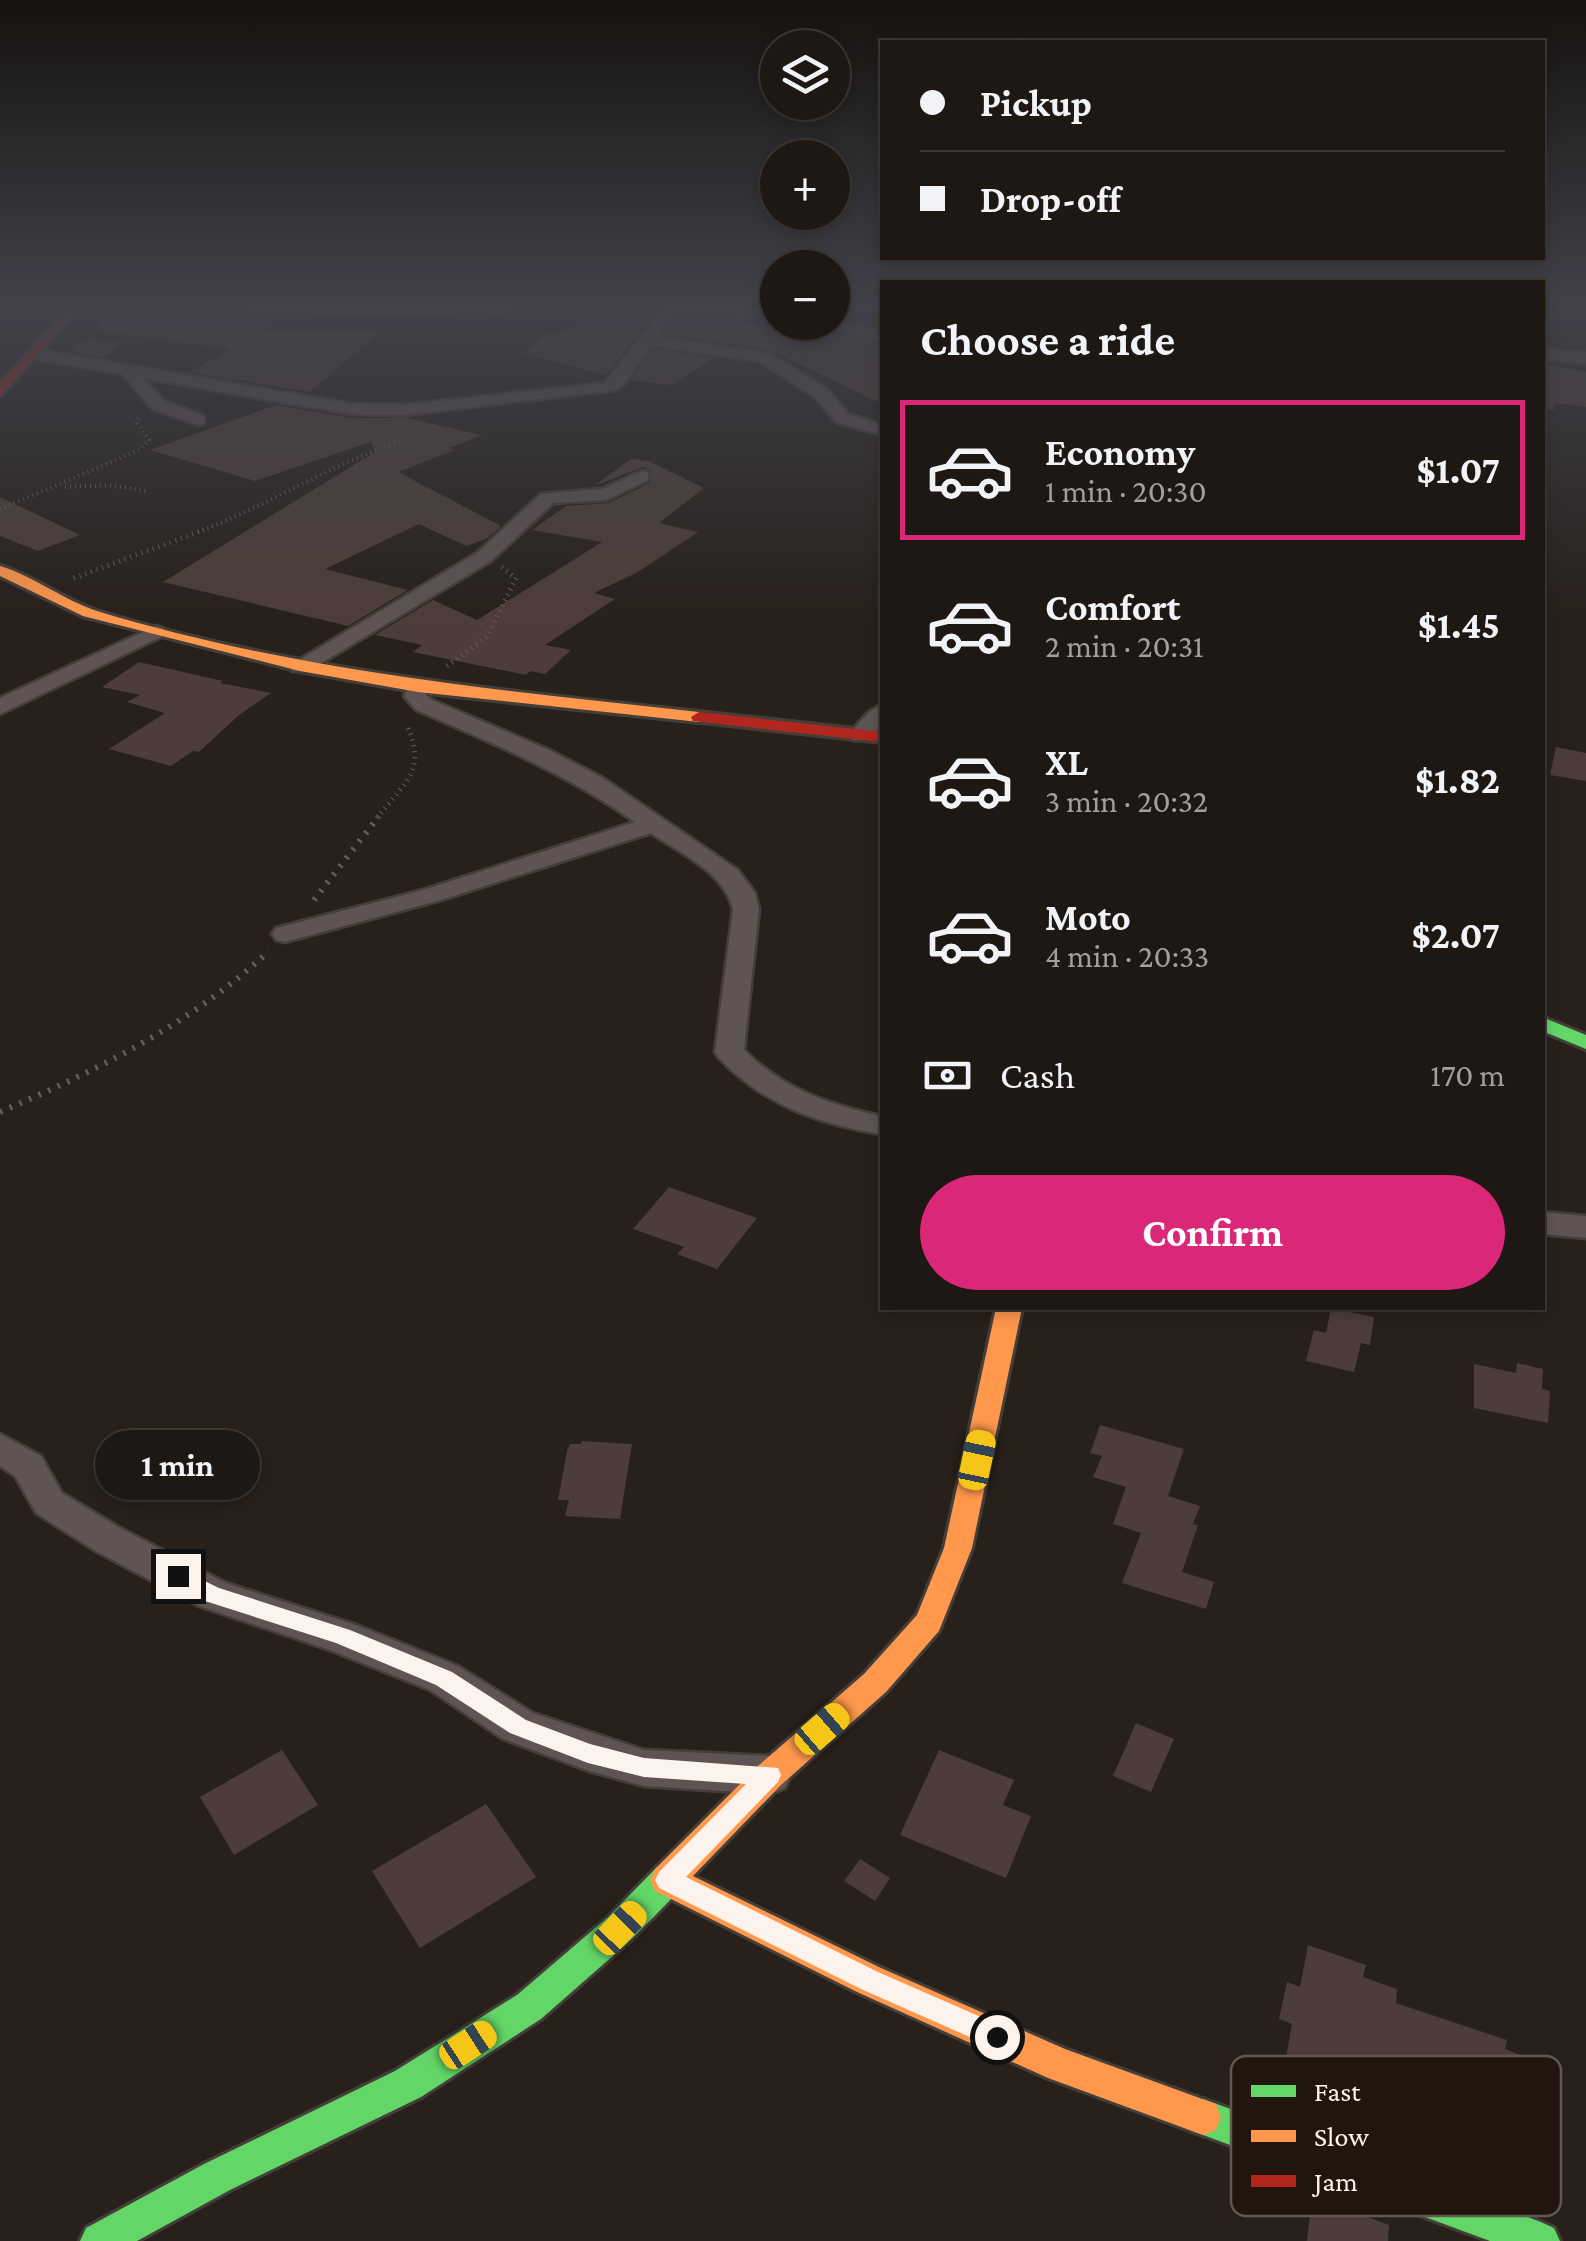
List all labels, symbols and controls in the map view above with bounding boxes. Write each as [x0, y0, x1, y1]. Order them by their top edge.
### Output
map controls [760, 30, 850, 340]
button: layers [760, 30, 850, 120]
text: Pickup [980, 82, 1092, 124]
button: + [760, 140, 850, 230]
text: Drop-off [980, 178, 1121, 220]
button: − [760, 250, 850, 340]
text: Choose a ride [920, 315, 1175, 365]
icon: car [925, 425, 1015, 515]
text: Economy [1045, 431, 1195, 473]
text: $1.07 [1417, 449, 1500, 491]
text: 1 min · 20:30 [1045, 473, 1207, 509]
icon: car [925, 580, 1015, 670]
text: Comfort [1045, 586, 1181, 628]
text: $1.45 [1418, 604, 1500, 646]
text: 2 min · 20:31 [1045, 628, 1204, 664]
icon: car [925, 735, 1015, 825]
text: XL [1045, 741, 1088, 783]
text: $1.82 [1415, 759, 1500, 801]
text: 3 min · 20:32 [1045, 783, 1208, 819]
icon: car [925, 890, 1015, 980]
text: Moto [1045, 896, 1131, 938]
text: $2.07 [1411, 914, 1500, 956]
text: 4 min · 20:33 [1045, 938, 1209, 974]
icon: cash [920, 1048, 975, 1103]
text: Cash [1000, 1054, 1075, 1096]
text: 170 m [1430, 1057, 1505, 1093]
button: Confirm [920, 1175, 1505, 1290]
car [956, 1428, 998, 1492]
callout: 1 min [96, 1431, 260, 1501]
text: 1 min [141, 1447, 214, 1483]
route end [156, 1554, 201, 1599]
car [790, 1698, 854, 1760]
car [588, 1896, 652, 1960]
route start [975, 2015, 1020, 2060]
car [435, 2016, 501, 2074]
legend [1231, 2056, 1561, 2216]
text: Fast [1314, 2076, 1361, 2107]
text: Slow [1314, 2121, 1369, 2152]
text: Jam [1311, 2166, 1358, 2197]

